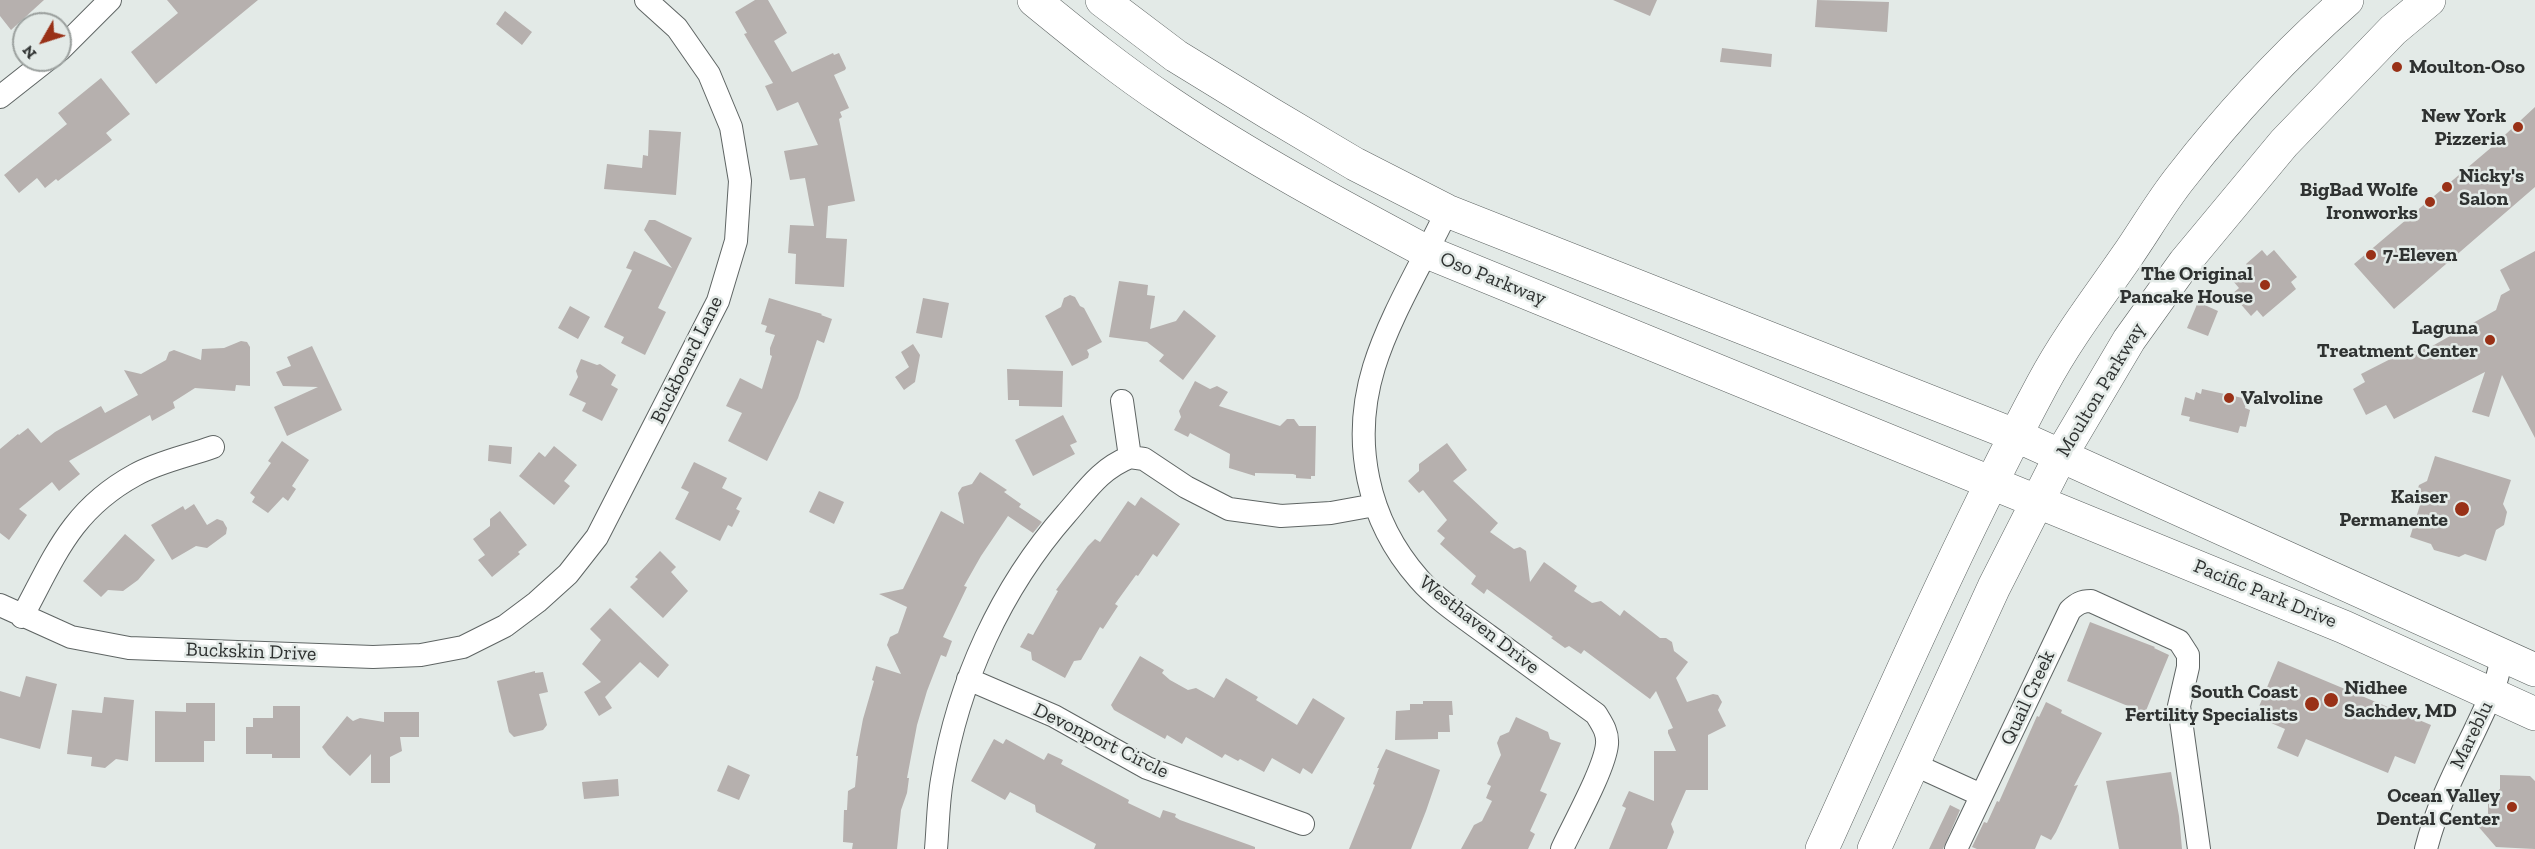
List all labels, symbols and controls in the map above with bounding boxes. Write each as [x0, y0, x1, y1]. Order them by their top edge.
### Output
north arrow [12, 12, 72, 72]
text: N [18, 42, 40, 63]
place label: Moulton-Oso [2409, 55, 2525, 79]
marker: Moulton-Oso [2390, 60, 2404, 74]
place label: New York Pizzeria [2421, 104, 2506, 151]
marker: New York Pizzeria [2511, 120, 2525, 134]
place label: Nicky's Salon [2459, 164, 2524, 211]
place label: BigBad Wolfe Ironworks [2300, 178, 2418, 225]
marker: Nicky's Salon [2440, 180, 2454, 194]
marker: BigBad Wolfe Ironworks [2423, 195, 2437, 209]
place label: 7-Eleven [2383, 243, 2457, 267]
street label: Oso Parkway [1436, 247, 1550, 311]
marker: 7-Eleven [2364, 248, 2378, 262]
place label: The Original Pancake House [2119, 262, 2253, 309]
marker: The Original Pancake House [2258, 278, 2272, 292]
street label: Buckboard Lane [646, 292, 728, 428]
place label: Laguna Treatment Center [2317, 316, 2478, 363]
street label: Moulton Parkway [2052, 319, 2150, 461]
marker: Laguna Treatment Center [2483, 333, 2497, 347]
place label: Valvoline [2241, 386, 2323, 410]
marker: Valvoline [2222, 391, 2236, 405]
place label: Kaiser Permanente [2339, 485, 2448, 532]
marker: Kaiser Permanente [2453, 500, 2471, 518]
street label: Pacific Park Drive [2190, 554, 2340, 634]
street label: Westhaven Drive [1414, 571, 1544, 679]
street label: Buckskin Drive [185, 638, 317, 666]
street label: Quail Creek [1996, 647, 2060, 749]
place label: Nidhee Sachdev, MD [2344, 676, 2457, 723]
place label: South Coast Fertility Specialists [2125, 680, 2298, 727]
marker: Nidhee Sachdev, MD [2322, 691, 2340, 709]
marker: South Coast Fertility Specialists [2303, 695, 2321, 713]
street label: Mareblu [2445, 697, 2499, 773]
street label: Devonport Circle [1030, 698, 1172, 784]
place label: Ocean Valley Dental Center [2376, 784, 2500, 831]
marker: Ocean Valley Dental Center [2505, 800, 2519, 814]

